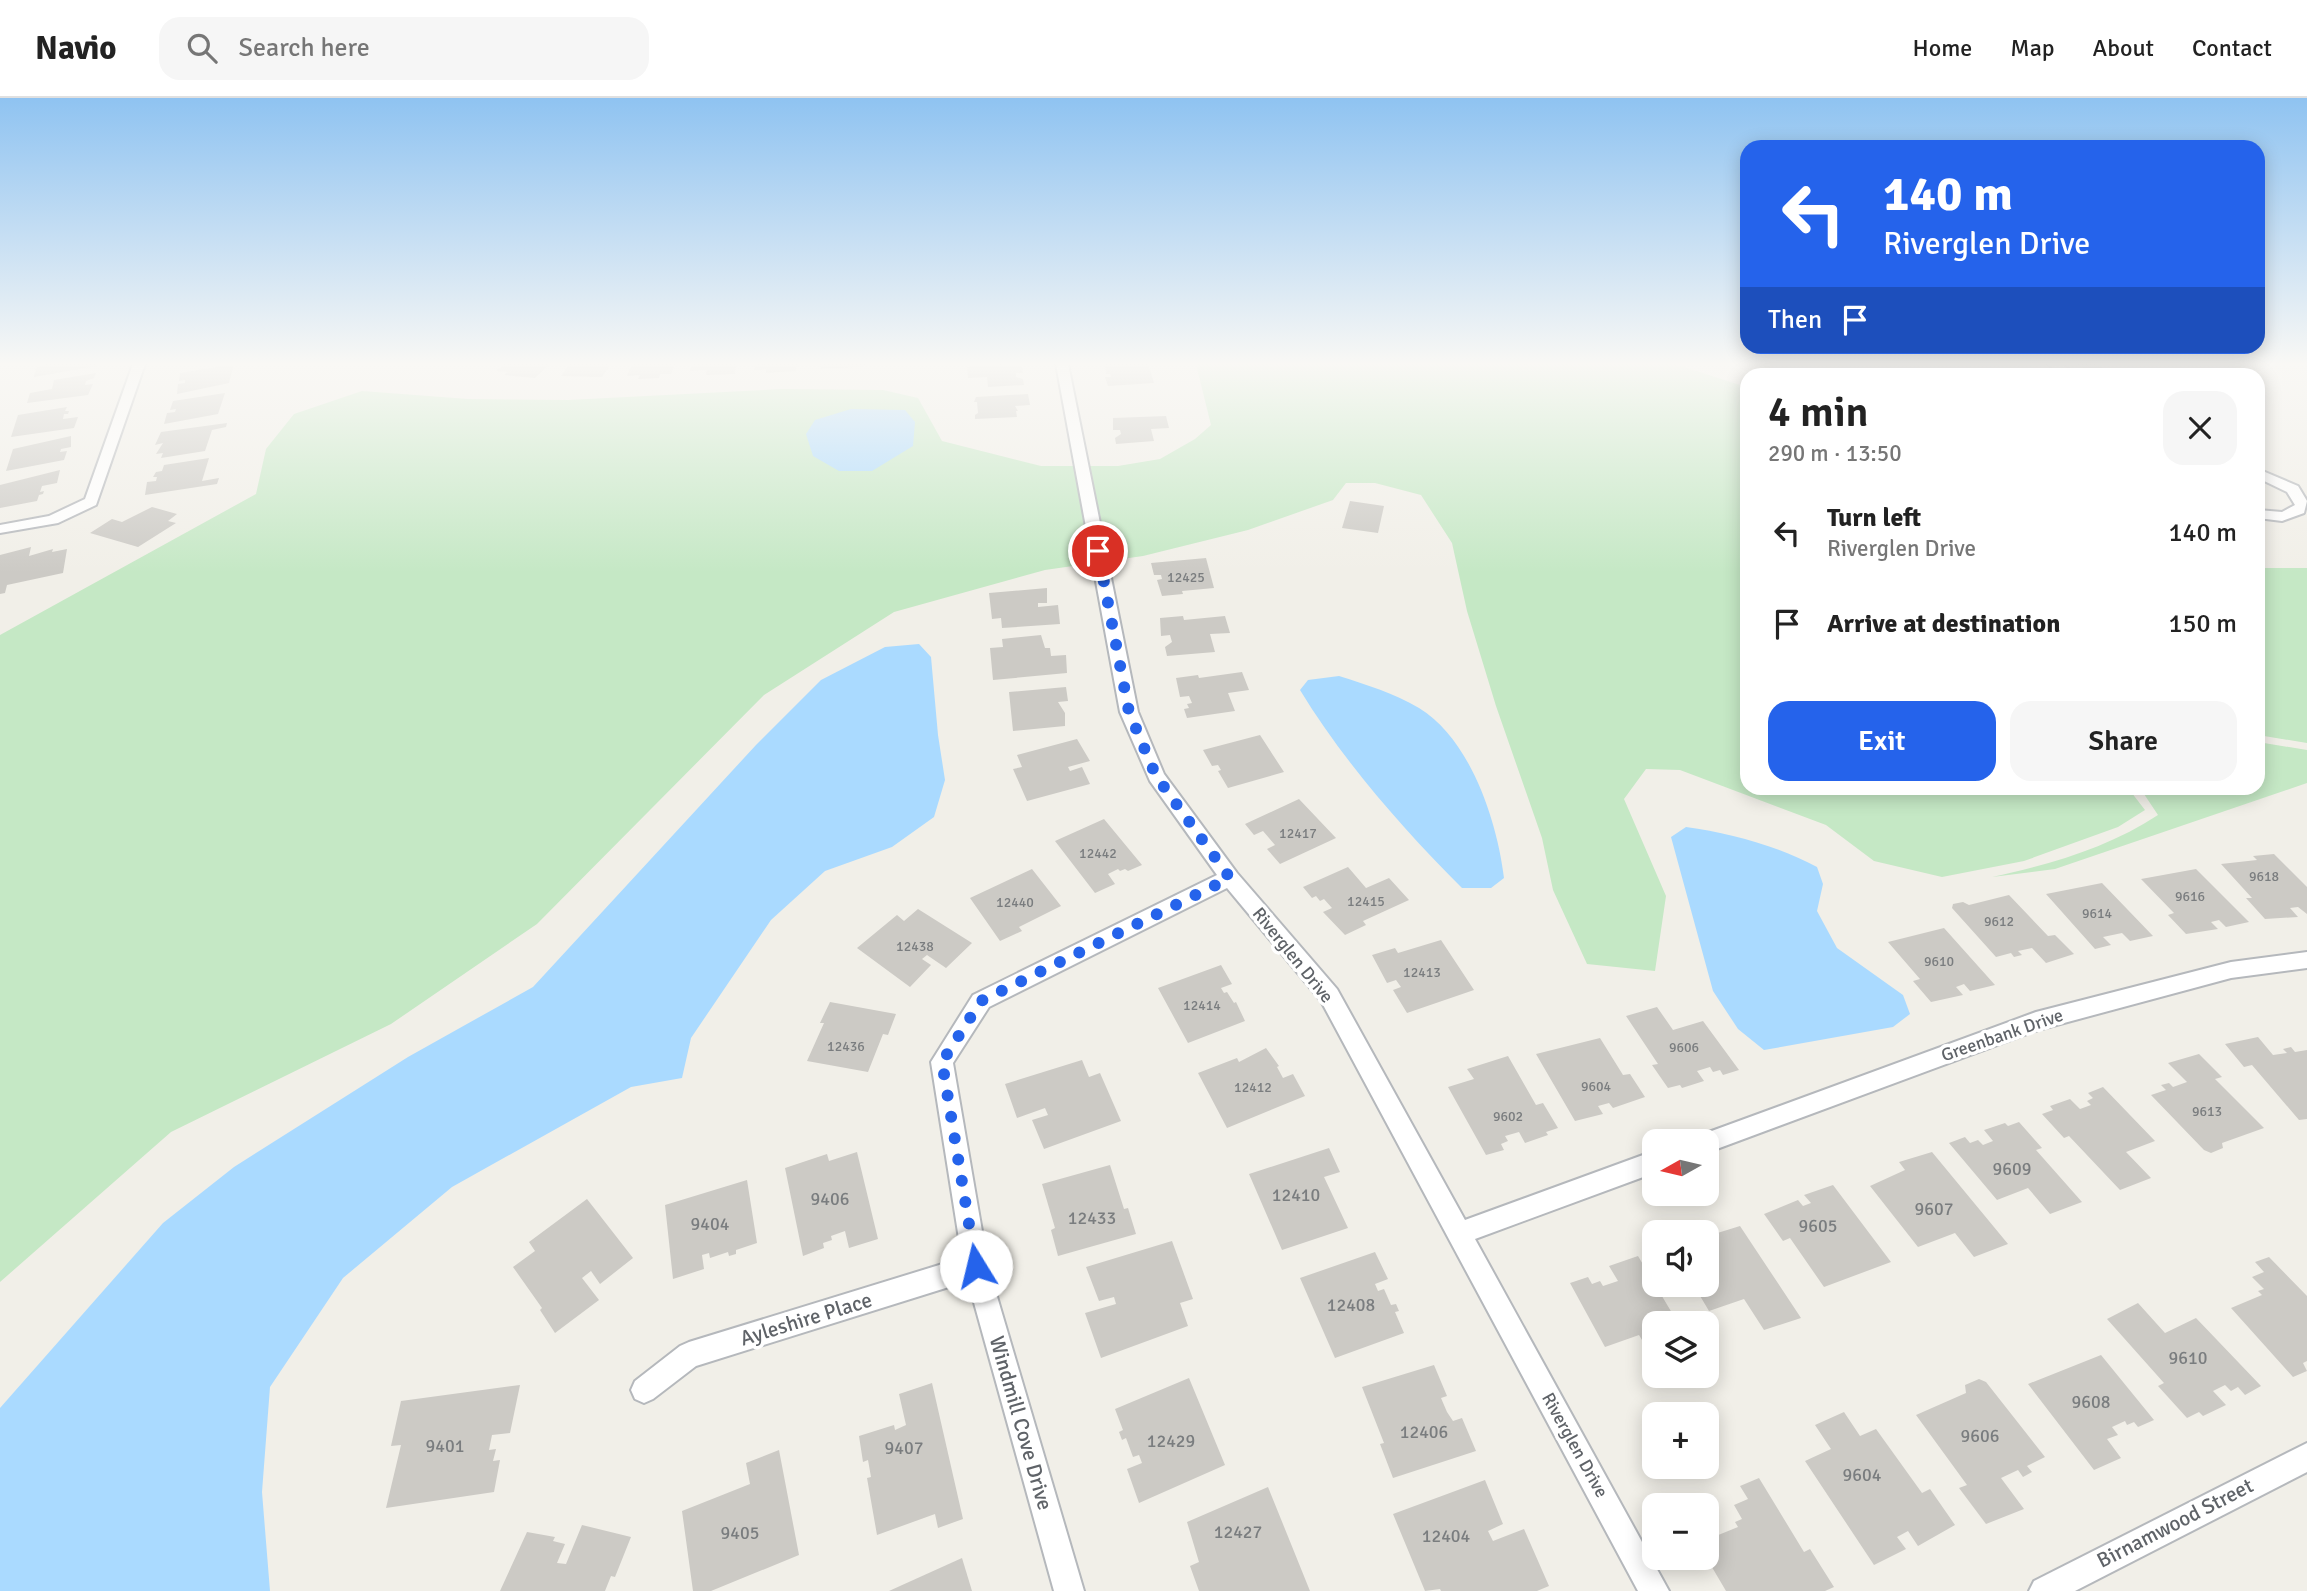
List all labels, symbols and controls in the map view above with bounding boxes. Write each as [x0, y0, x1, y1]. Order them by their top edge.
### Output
search box [159, 17, 649, 80]
text: Navio [35, 28, 117, 69]
icon: search [183, 29, 221, 67]
text: Search here [239, 32, 370, 64]
text: Home [1912, 33, 1972, 63]
text: Map [2010, 33, 2055, 63]
text: About [2093, 33, 2154, 63]
text: Contact [2192, 33, 2272, 63]
text: 140 m [1883, 164, 2013, 224]
icon: left [1768, 168, 1859, 259]
text: Riverglen Drive [1883, 224, 2090, 263]
icon: arrive [1836, 301, 1874, 339]
text: Then [1768, 304, 1822, 336]
text: 4 min [1768, 387, 1869, 438]
button: close [2163, 391, 2237, 465]
text: 290 m · 13:50 [1768, 439, 1902, 468]
text: Turn left [1827, 502, 1921, 534]
icon: left [1768, 514, 1806, 552]
text: 140 m [2168, 517, 2237, 549]
pin [1068, 521, 1128, 581]
icon: arrive [1079, 532, 1117, 570]
text: Riverglen Drive [1827, 534, 1976, 563]
house number: 12425 [1167, 569, 1205, 586]
icon: arrive [1768, 605, 1806, 643]
text: Arrive at destination [1827, 608, 2060, 640]
text: 150 m [2168, 608, 2237, 640]
button: Exit [1768, 701, 1996, 781]
button: Share [2010, 701, 2237, 781]
house number: 12417 [1279, 825, 1317, 842]
house number: 12442 [1079, 845, 1117, 862]
house number: 9618 [2249, 868, 2279, 885]
house number: 9616 [2175, 888, 2205, 905]
house number: 12415 [1347, 893, 1385, 910]
house number: 12440 [996, 894, 1034, 911]
street label: Riverglen Drive [1248, 903, 1338, 1007]
house number: 9614 [2082, 905, 2113, 922]
house number: 9612 [1984, 913, 2014, 930]
house number: 12438 [896, 938, 934, 955]
house number: 9610 [1924, 953, 1954, 970]
house number: 12413 [1403, 964, 1441, 981]
house number: 12414 [1183, 997, 1221, 1014]
street label: Greenbank Drive [1938, 1004, 2066, 1066]
house number: 12436 [827, 1038, 865, 1055]
house number: 9606 [1669, 1039, 1699, 1056]
house number: 9604 [1581, 1078, 1612, 1095]
house number: 12412 [1234, 1079, 1272, 1096]
house number: 9613 [2192, 1103, 2222, 1120]
house number: 9602 [1493, 1108, 1523, 1125]
north arrow [1642, 1129, 1718, 1206]
map controls [1642, 1129, 1719, 1570]
house number: 9609 [1993, 1158, 2031, 1180]
house number: 12410 [1272, 1184, 1320, 1206]
house number: 9406 [811, 1188, 849, 1210]
house number: 9607 [1915, 1198, 1953, 1220]
house number: 12433 [1068, 1207, 1116, 1229]
house number: 9404 [691, 1213, 730, 1235]
house number: 9605 [1799, 1215, 1837, 1237]
button: sound [1642, 1220, 1719, 1297]
position arrow [939, 1229, 1013, 1303]
street label: Ayleshire Place [737, 1287, 875, 1351]
house number: 12408 [1327, 1294, 1375, 1316]
button: layers [1642, 1311, 1719, 1388]
street label: Windmill Cove Drive [984, 1333, 1058, 1513]
house number: 9610 [2169, 1347, 2207, 1369]
street label: Riverglen Drive [1537, 1389, 1613, 1501]
house number: 9608 [2072, 1391, 2110, 1413]
button: + [1642, 1402, 1719, 1479]
house number: 12406 [1400, 1421, 1448, 1443]
house number: 9606 [1961, 1425, 1999, 1447]
house number: 12429 [1147, 1430, 1195, 1452]
house number: 9401 [426, 1435, 464, 1457]
house number: 9407 [885, 1437, 923, 1459]
house number: 9604 [1843, 1464, 1882, 1486]
street label: Birnamwood Street [2093, 1472, 2257, 1574]
button: − [1642, 1493, 1719, 1570]
house number: 12427 [1214, 1521, 1262, 1543]
house number: 9405 [721, 1522, 759, 1544]
house number: 12404 [1422, 1525, 1471, 1547]

